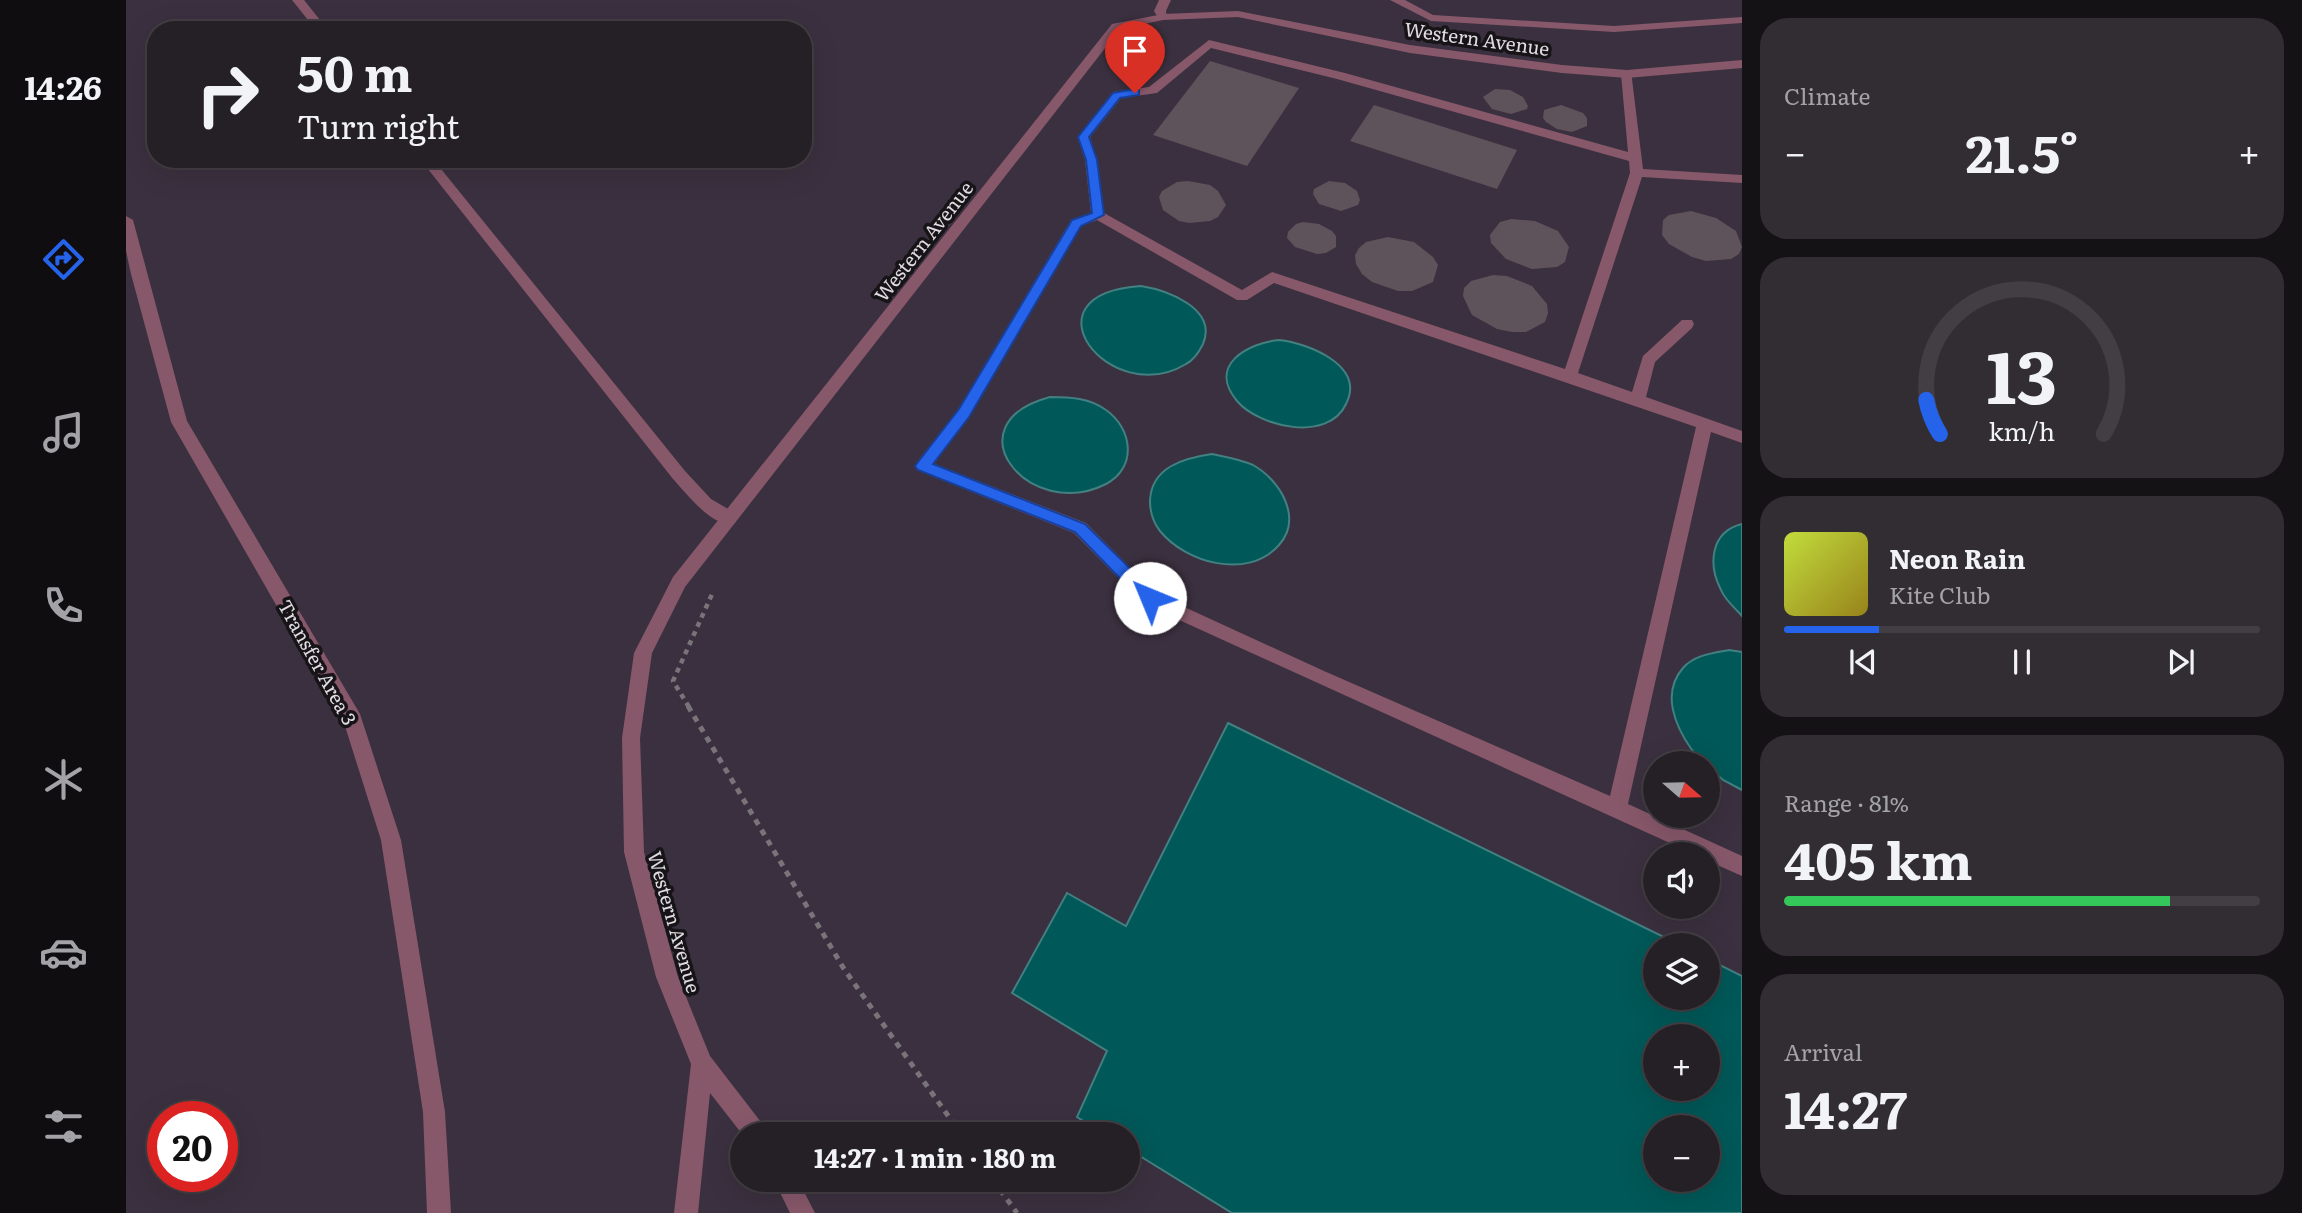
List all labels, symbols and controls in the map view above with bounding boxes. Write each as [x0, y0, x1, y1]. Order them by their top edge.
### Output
street label: Western Avenue [1403, 14, 1552, 62]
pin [1105, 21, 1165, 93]
icon: arrive [1116, 32, 1154, 70]
text: 50 m [297, 34, 413, 107]
icon: right [182, 49, 273, 140]
text: 14:26 [24, 62, 102, 110]
text: Climate [1784, 78, 1870, 112]
text: Turn right [297, 101, 459, 149]
text: 21.5° [1965, 112, 2079, 189]
text: − [1784, 122, 1806, 179]
text: + [2238, 122, 2260, 179]
street label: Western Avenue [867, 175, 979, 307]
icon: directions [39, 235, 88, 284]
text: 13 [1987, 318, 2057, 426]
icon: music [39, 408, 88, 457]
text: km/h [1989, 411, 2055, 448]
text: Neon Rain [1889, 538, 2026, 577]
position arrow [1113, 561, 1187, 635]
text: Kite Club [1889, 577, 1990, 611]
icon: phone [39, 581, 88, 630]
street label: Transfer Area 3 [272, 594, 364, 730]
icon: previous [1844, 643, 1882, 681]
icon: pause [2003, 643, 2041, 681]
icon: next [2162, 643, 2200, 681]
north arrow [1643, 751, 1720, 828]
map controls [1643, 751, 1720, 1192]
icon: climate [39, 755, 88, 804]
text: Range · 81% [1784, 785, 1909, 819]
text: 405 km [1784, 819, 1972, 896]
button: sound [1643, 842, 1720, 919]
street label: Western Avenue [641, 848, 709, 996]
icon: car [39, 928, 88, 977]
button: layers [1643, 933, 1720, 1010]
button: + [1643, 1024, 1720, 1101]
text: Arrival [1784, 1034, 1863, 1068]
text: 14:27 [1784, 1068, 1907, 1145]
speed limit sign: 20 [147, 1101, 238, 1192]
icon: filters [39, 1102, 88, 1151]
button: − [1643, 1115, 1720, 1192]
text: 14:27 · 1 min · 180 m [814, 1137, 1056, 1176]

